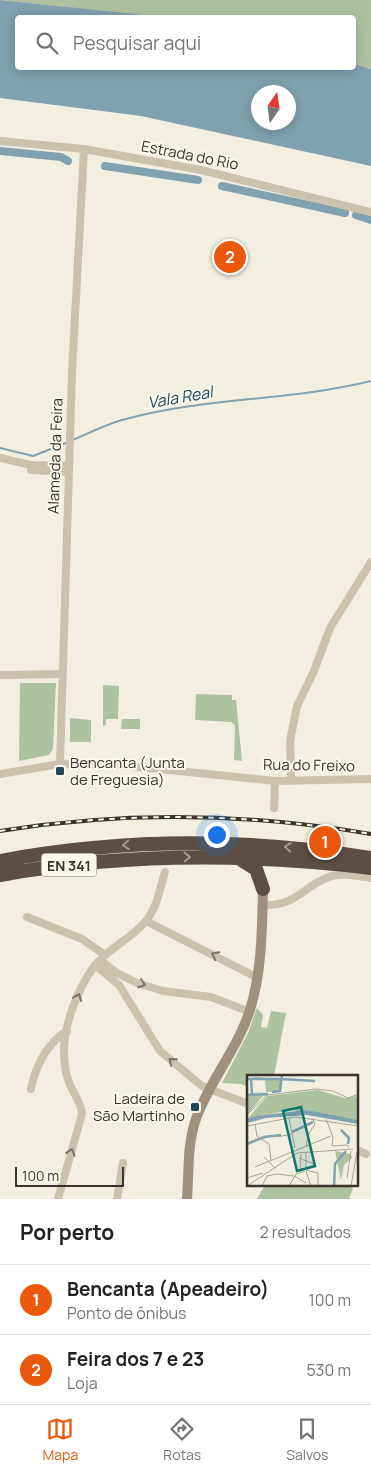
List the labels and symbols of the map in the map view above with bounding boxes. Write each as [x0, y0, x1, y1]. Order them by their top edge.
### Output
north arrow [251, 85, 296, 130]
street label: Estrada do Rio [140, 135, 241, 175]
pin: 2 [214, 238, 246, 276]
water label: Vala Real [146, 380, 216, 414]
street label: Alameda da Feira [42, 398, 68, 514]
place label: Bencanta (Junta de Freguesia) [70, 752, 185, 790]
street label: Rua do Freixo [263, 754, 355, 776]
marker: Bencanta (Junta de Freguesia) [54, 765, 66, 777]
your location [204, 822, 230, 848]
pin: 1 [309, 823, 341, 861]
one-way arrow [122, 840, 130, 851]
one-way arrow [284, 842, 292, 853]
one-way arrow [183, 852, 191, 862]
road number: EN 341 [42, 854, 96, 876]
one-way arrow [211, 951, 220, 961]
one-way arrow [137, 978, 145, 988]
one-way arrow [72, 993, 83, 1002]
one-way arrow [169, 1058, 178, 1066]
inset map [247, 1075, 358, 1186]
place label: Ladeira de São Martinho [93, 1088, 185, 1126]
marker: Ladeira de São Martinho [189, 1101, 201, 1113]
one-way arrow [65, 1148, 75, 1157]
scale bar [15, 1164, 124, 1187]

